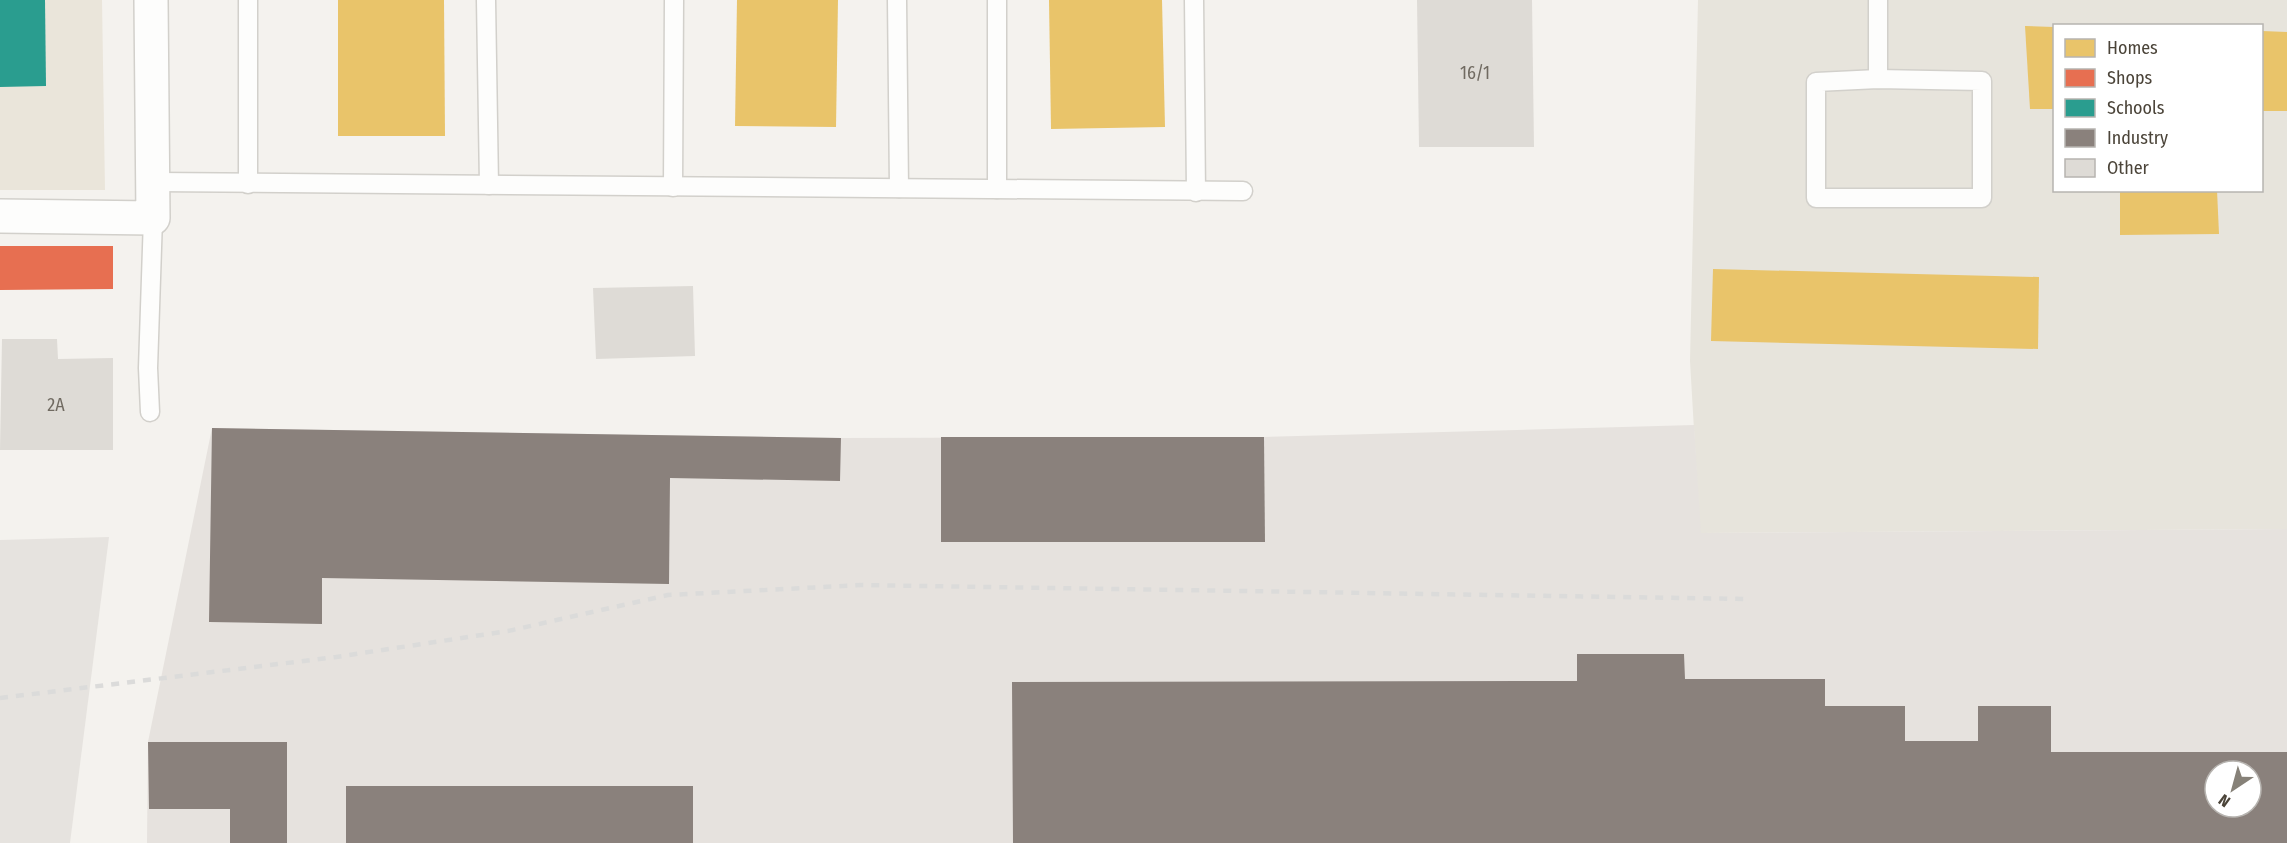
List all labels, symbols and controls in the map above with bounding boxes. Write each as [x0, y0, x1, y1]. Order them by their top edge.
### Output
legend [2053, 24, 2263, 192]
text: Homes [2107, 37, 2158, 59]
house number: 16/1 [1460, 62, 1490, 84]
text: Shops [2107, 67, 2152, 89]
text: Schools [2107, 97, 2165, 119]
text: Industry [2107, 127, 2168, 149]
text: Other [2107, 157, 2150, 179]
house number: 2А [47, 394, 65, 416]
north arrow [2203, 759, 2263, 819]
text: N [2215, 790, 2234, 811]

